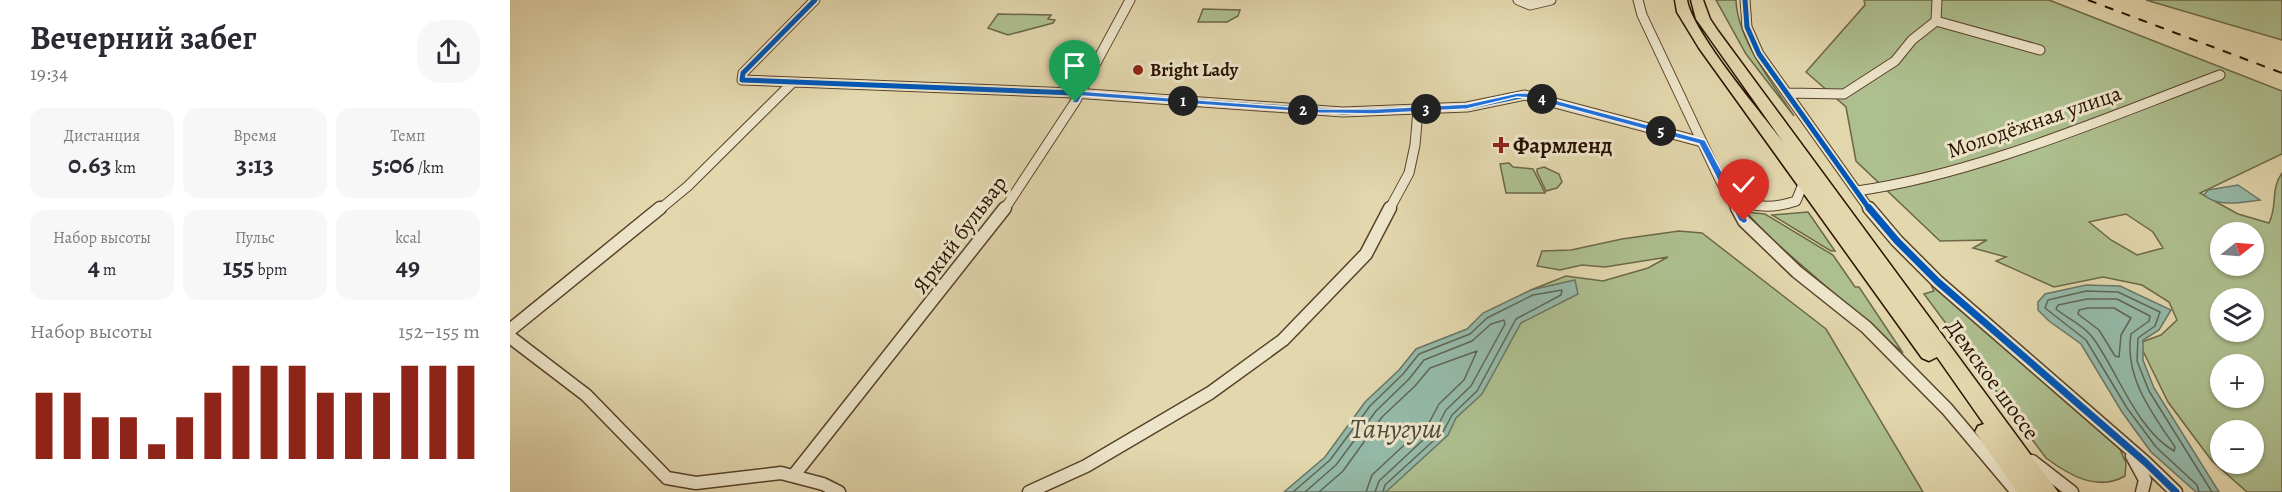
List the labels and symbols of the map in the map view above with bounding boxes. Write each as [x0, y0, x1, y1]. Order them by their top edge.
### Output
pin [1049, 40, 1100, 102]
place label: Bright Lady [1150, 58, 1239, 82]
marker: Bright Lady [1131, 63, 1145, 77]
street label: Молодёжная улица [1943, 78, 2126, 166]
pin: 4 [1527, 84, 1557, 114]
pin: 1 [1168, 86, 1198, 116]
pin: 3 [1411, 94, 1441, 124]
pin: 2 [1288, 95, 1318, 125]
pin: 5 [1646, 116, 1676, 146]
place label: Фармленд [1513, 131, 1612, 161]
marker: Фармленд [1494, 138, 1508, 152]
pin [1718, 159, 1769, 221]
street label: Яркий бульвар [906, 169, 1014, 300]
north arrow [2210, 222, 2264, 276]
street label: Демское шоссе [1938, 313, 2046, 446]
water label: Танугуш [1350, 410, 1442, 448]

